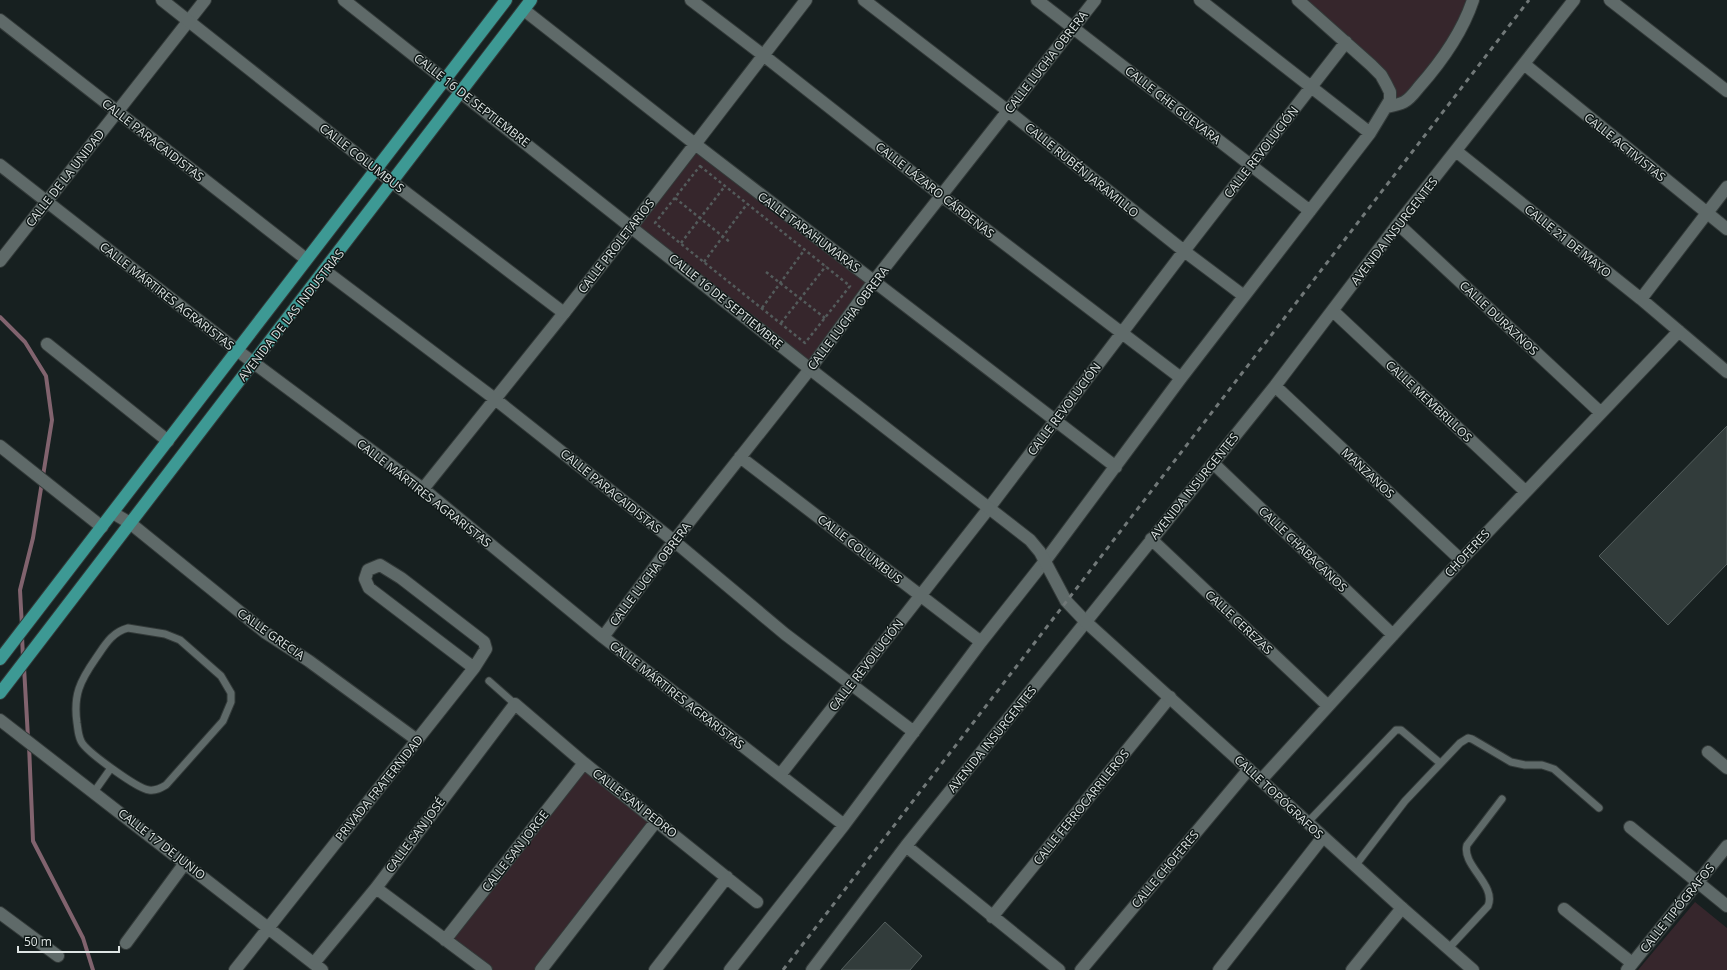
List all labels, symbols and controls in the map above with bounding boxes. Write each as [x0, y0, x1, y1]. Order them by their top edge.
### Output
street label: CALLE LUCHA OBRERA [1001, 7, 1092, 117]
street label: CALLE 16 DE SEPTIEMBRE [411, 49, 533, 151]
street label: CALLE CHE GUEVARA [1121, 62, 1225, 148]
street label: CALLE PARACAIDISTAS [98, 95, 208, 185]
street label: CALLE REVOLUCIÓN [1220, 103, 1302, 201]
street label: CALLE ACTIVISTAS [1581, 109, 1669, 185]
street label: CALLE RUBÉN JARAMILLO [1021, 119, 1143, 221]
street label: CALLE COLUMBUS [316, 120, 408, 196]
street label: CALLE DE LA UNIDAD [22, 126, 108, 230]
street label: CALLE LÁZARO CÁRDENAS [872, 138, 998, 242]
street label: AVENIDA INSURGENTES [1346, 174, 1442, 288]
street label: CALLE TARAHUMARAS [754, 188, 864, 276]
street label: CALLE PROLETARIOS [574, 195, 658, 297]
street label: CALLE 21 DE MAYO [1521, 201, 1615, 281]
street label: CALLE MÁRTIRES AGRARISTAS [96, 238, 238, 354]
street label: AVENIDA DE LAS INDUSTRIAS [234, 245, 348, 385]
street label: CALLE 16 DE SEPTIEMBRE [665, 250, 787, 352]
street label: CALLE LUCHA OBRERA [803, 262, 893, 373]
street label: CALLE DURAZNOS [1456, 277, 1542, 359]
street label: CALLE MEMBRILLOS [1382, 356, 1476, 446]
street label: CALLE REVOLUCIÓN [1023, 359, 1105, 459]
street label: AVENIDA INSURGENTES [1146, 429, 1242, 543]
street label: CALLE MÁRTIRES AGRARISTAS [353, 435, 495, 551]
street label: MANZANOS [1338, 444, 1398, 502]
street label: CALLE PARACAIDISTAS [557, 445, 665, 537]
street label: CALLE CHABACANOS [1255, 502, 1351, 596]
street label: CALLE COLUMBUS [814, 511, 906, 587]
street label: CALLE LUCHA OBRERA [605, 518, 695, 629]
street label: CHOFERES [1441, 526, 1493, 580]
street label: CALLE CEREZAS [1201, 586, 1277, 658]
street label: CALLE GRECIA [234, 604, 308, 664]
street label: CALLE REVOLUCIÓN [825, 616, 907, 714]
street label: CALLE MÁRTIRES AGRARISTAS [606, 637, 748, 753]
street label: AVENIDA INSURGENTES [944, 682, 1040, 796]
street label: PRIVADA FRATERNIDAD [331, 732, 427, 844]
street label: CALLE FERROCARRILEROS [1029, 746, 1133, 868]
street label: CALLE TOPÓGRAFOS [1231, 751, 1327, 843]
street label: CALLE SAN PEDRO [589, 765, 681, 841]
street label: CALLE SAN JOSÉ [381, 794, 449, 876]
street label: CALLE 17 DE JUNIO [115, 805, 209, 883]
street label: CALLE SAN JORGE [478, 807, 552, 895]
street label: CALLE CHOFERES [1127, 826, 1203, 912]
street label: CALLE TIPÓGRAFOS [1636, 860, 1718, 956]
scale bar [18, 928, 119, 954]
text: 50 m [24, 933, 52, 950]

